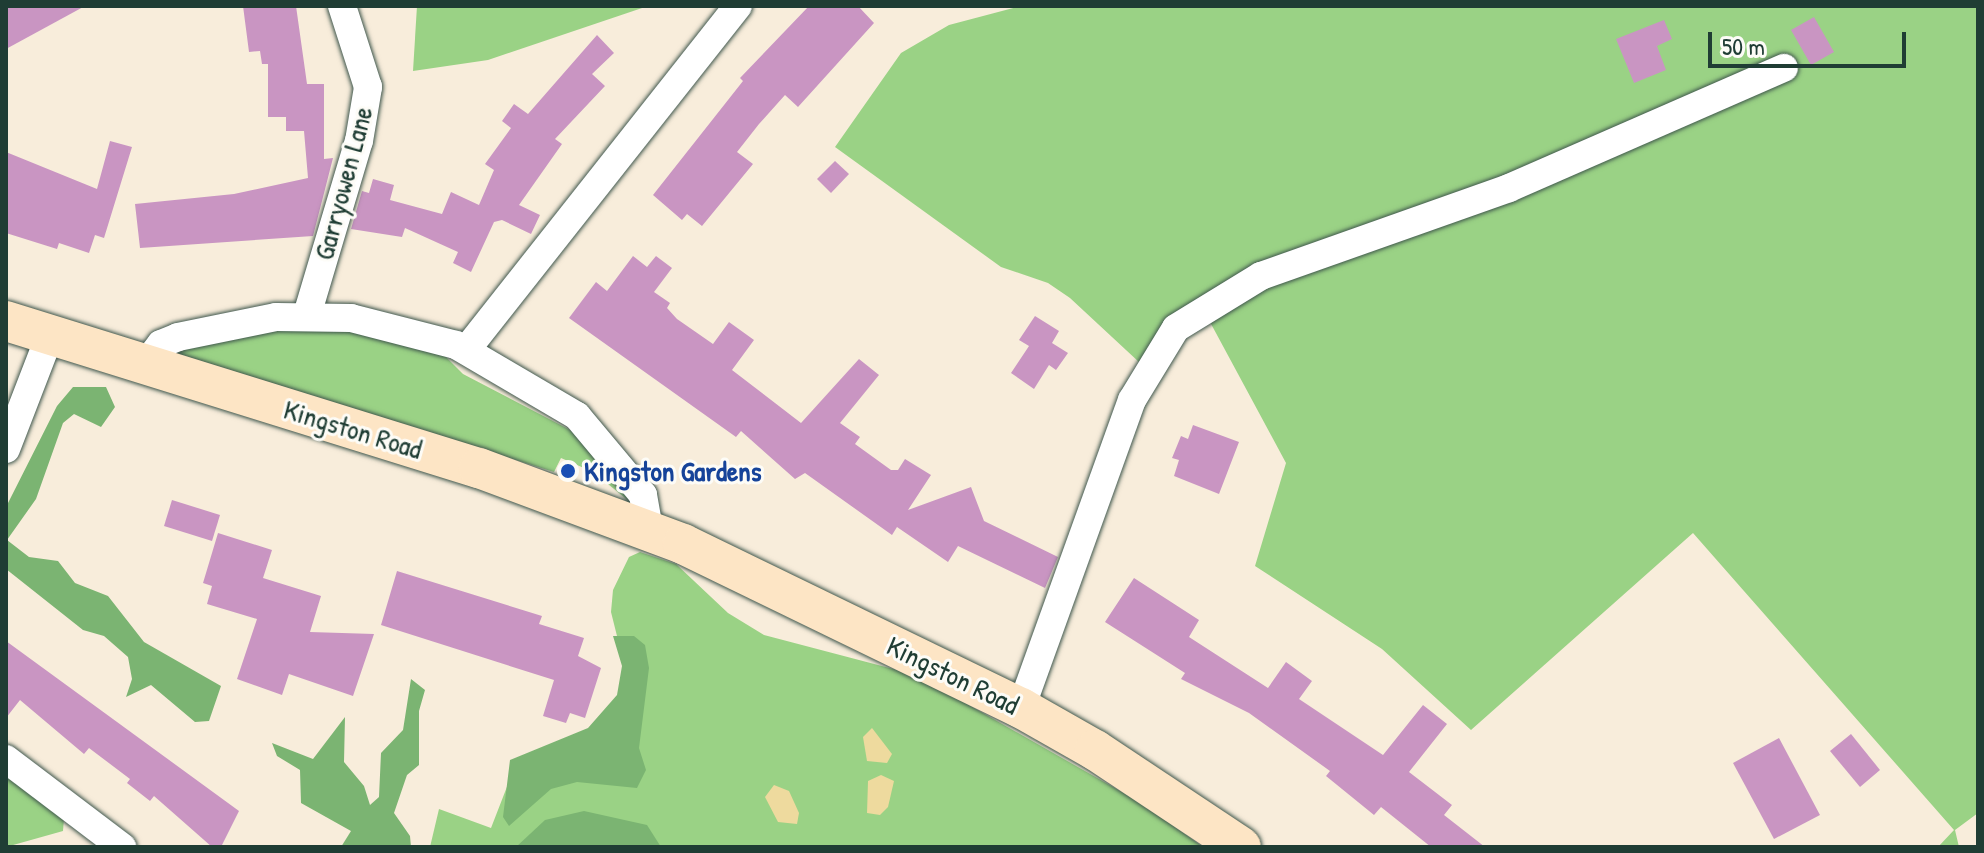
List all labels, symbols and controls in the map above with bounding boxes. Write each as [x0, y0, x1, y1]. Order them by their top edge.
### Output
scale bar [1712, 16, 1910, 66]
text: 50 m [1722, 30, 1765, 62]
street label: Garryowen Lane [306, 103, 380, 263]
street label: Kingston Road [280, 392, 426, 466]
place label: Kingston Gardens [584, 454, 762, 488]
marker: Kingston Gardens [559, 462, 577, 480]
street label: Kingston Road [881, 629, 1025, 721]

